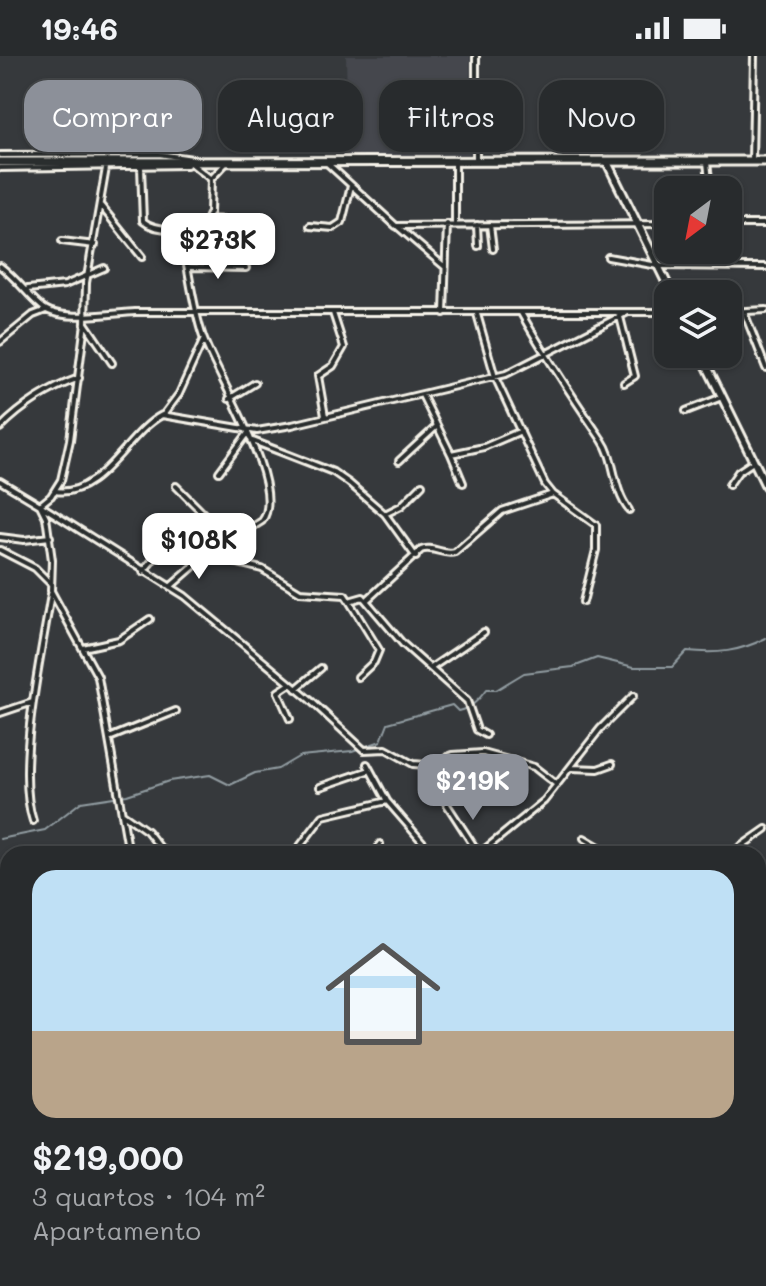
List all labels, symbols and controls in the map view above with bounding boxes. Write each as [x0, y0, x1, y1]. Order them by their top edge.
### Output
text: 19:46 [40, 8, 118, 48]
chip: Comprar [24, 80, 202, 152]
chip: Alugar [218, 80, 363, 152]
chip: Filtros [379, 80, 523, 152]
chip: Novo [539, 80, 664, 152]
north arrow [654, 176, 742, 264]
map controls [654, 176, 742, 368]
pin: $273K [162, 213, 274, 281]
text: $273K [179, 222, 257, 256]
button: layers [654, 280, 742, 368]
pin: $108K [143, 513, 255, 581]
text: $108K [160, 522, 238, 556]
pin: $219K [417, 754, 529, 822]
text: $219K [436, 763, 510, 797]
icon: home [311, 922, 455, 1066]
text: $219,000 [32, 1134, 184, 1179]
text: 3 quartos · 104 m² [32, 1179, 265, 1213]
text: Apartamento [32, 1213, 201, 1247]

